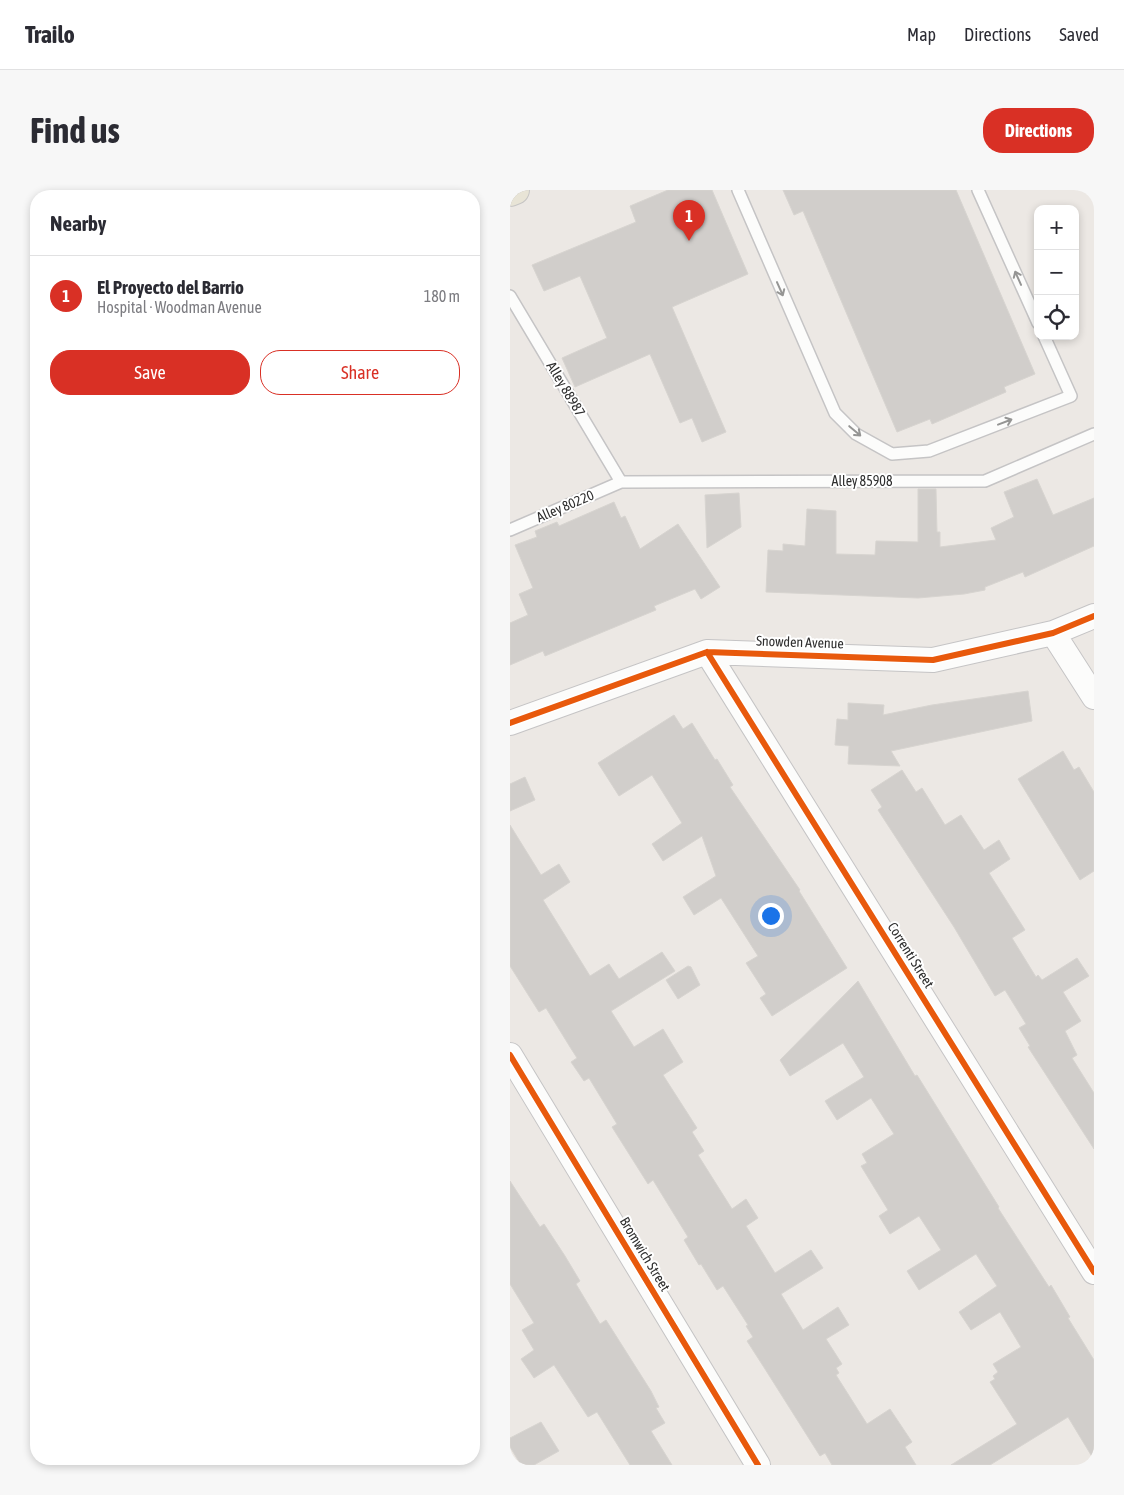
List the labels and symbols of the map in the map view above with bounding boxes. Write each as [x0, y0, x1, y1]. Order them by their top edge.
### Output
pin: 1 [673, 200, 705, 241]
one-way arrow [1012, 271, 1022, 286]
one-way arrow [775, 281, 785, 296]
street label: Alley 88987 [543, 359, 589, 419]
one-way arrow [997, 417, 1012, 426]
one-way arrow [848, 425, 861, 437]
street label: Alley 85908 [832, 473, 893, 489]
street label: Alley 80220 [534, 487, 597, 525]
street label: Snowden Avenue [756, 632, 844, 652]
your location [758, 903, 784, 929]
street label: Correnti Street [885, 919, 937, 991]
street label: Bromwich Street [617, 1214, 673, 1294]

